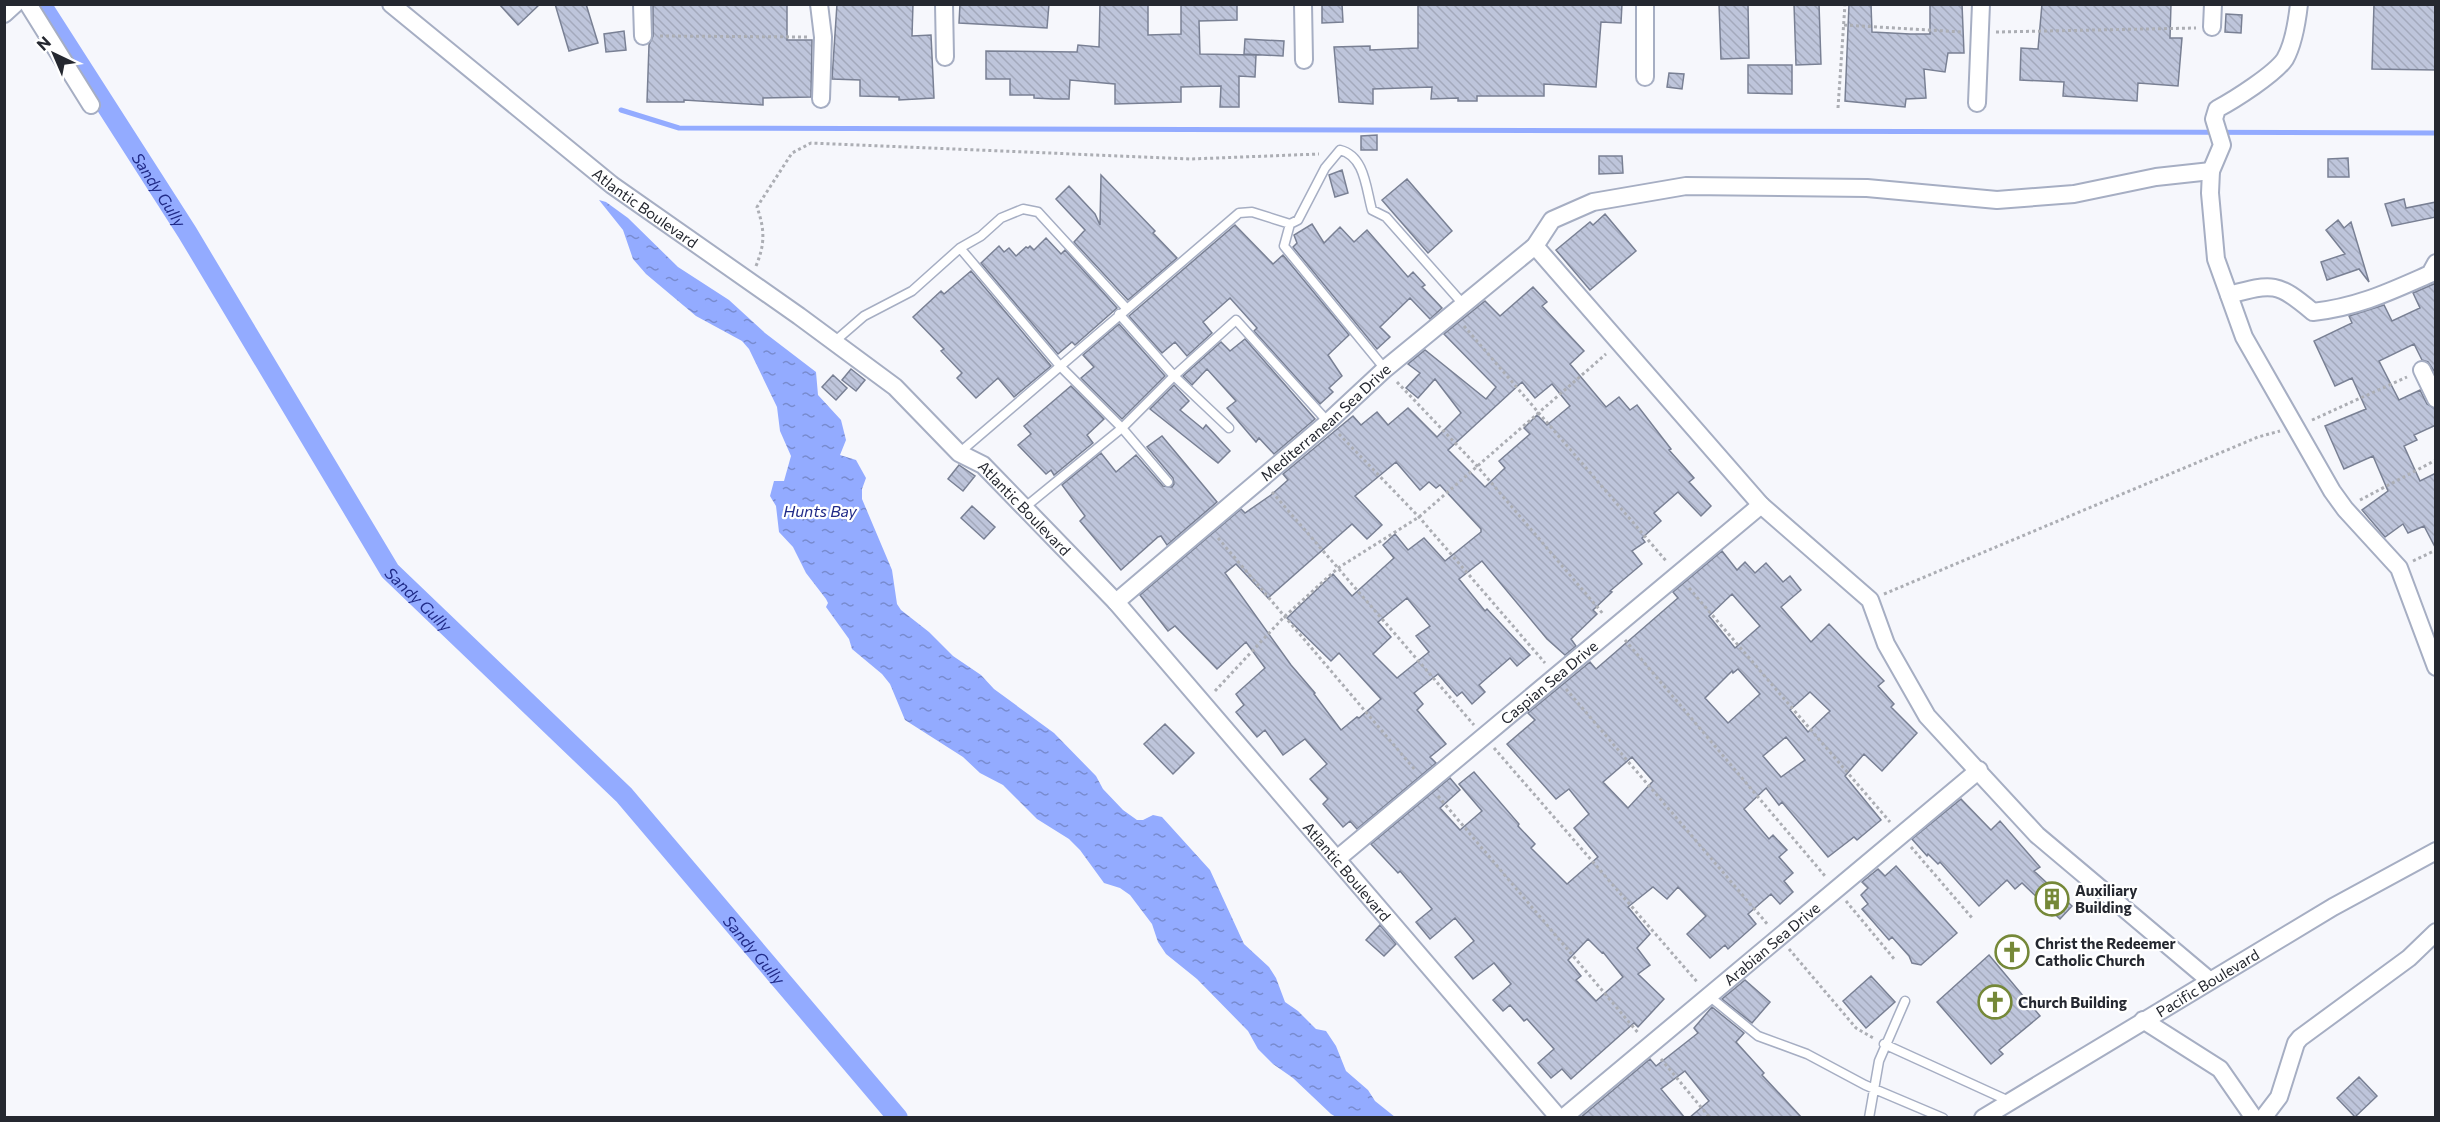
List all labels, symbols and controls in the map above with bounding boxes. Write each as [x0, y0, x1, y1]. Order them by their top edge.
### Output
north arrow [24, 24, 84, 84]
text: N [32, 32, 54, 54]
water label: Sandy Gully [129, 148, 191, 231]
street label: Atlantic Boulevard [589, 164, 701, 251]
street label: Mediterranean Sea Drive [1257, 359, 1394, 485]
street label: Atlantic Boulevard [975, 457, 1075, 559]
water label: Hunts Bay [783, 501, 858, 520]
water label: Sandy Gully [382, 563, 457, 635]
street label: Caspian Sea Drive [1497, 636, 1601, 728]
street label: Atlantic Boulevard [1300, 818, 1395, 925]
building icon: Auxiliary Building [2034, 881, 2070, 917]
place label: Auxiliary Building [2075, 881, 2138, 916]
street label: Arabian Sea Drive [1720, 898, 1823, 989]
water label: Sandy Gully [720, 911, 790, 988]
church icon: Christ the Redeemer Catholic Church [1994, 934, 2030, 970]
place label: Christ the Redeemer Catholic Church [2035, 934, 2176, 969]
street label: Pacific Boulevard [2153, 945, 2262, 1021]
church icon: Church Building [1977, 984, 2013, 1020]
place label: Church Building [2018, 993, 2127, 1011]

